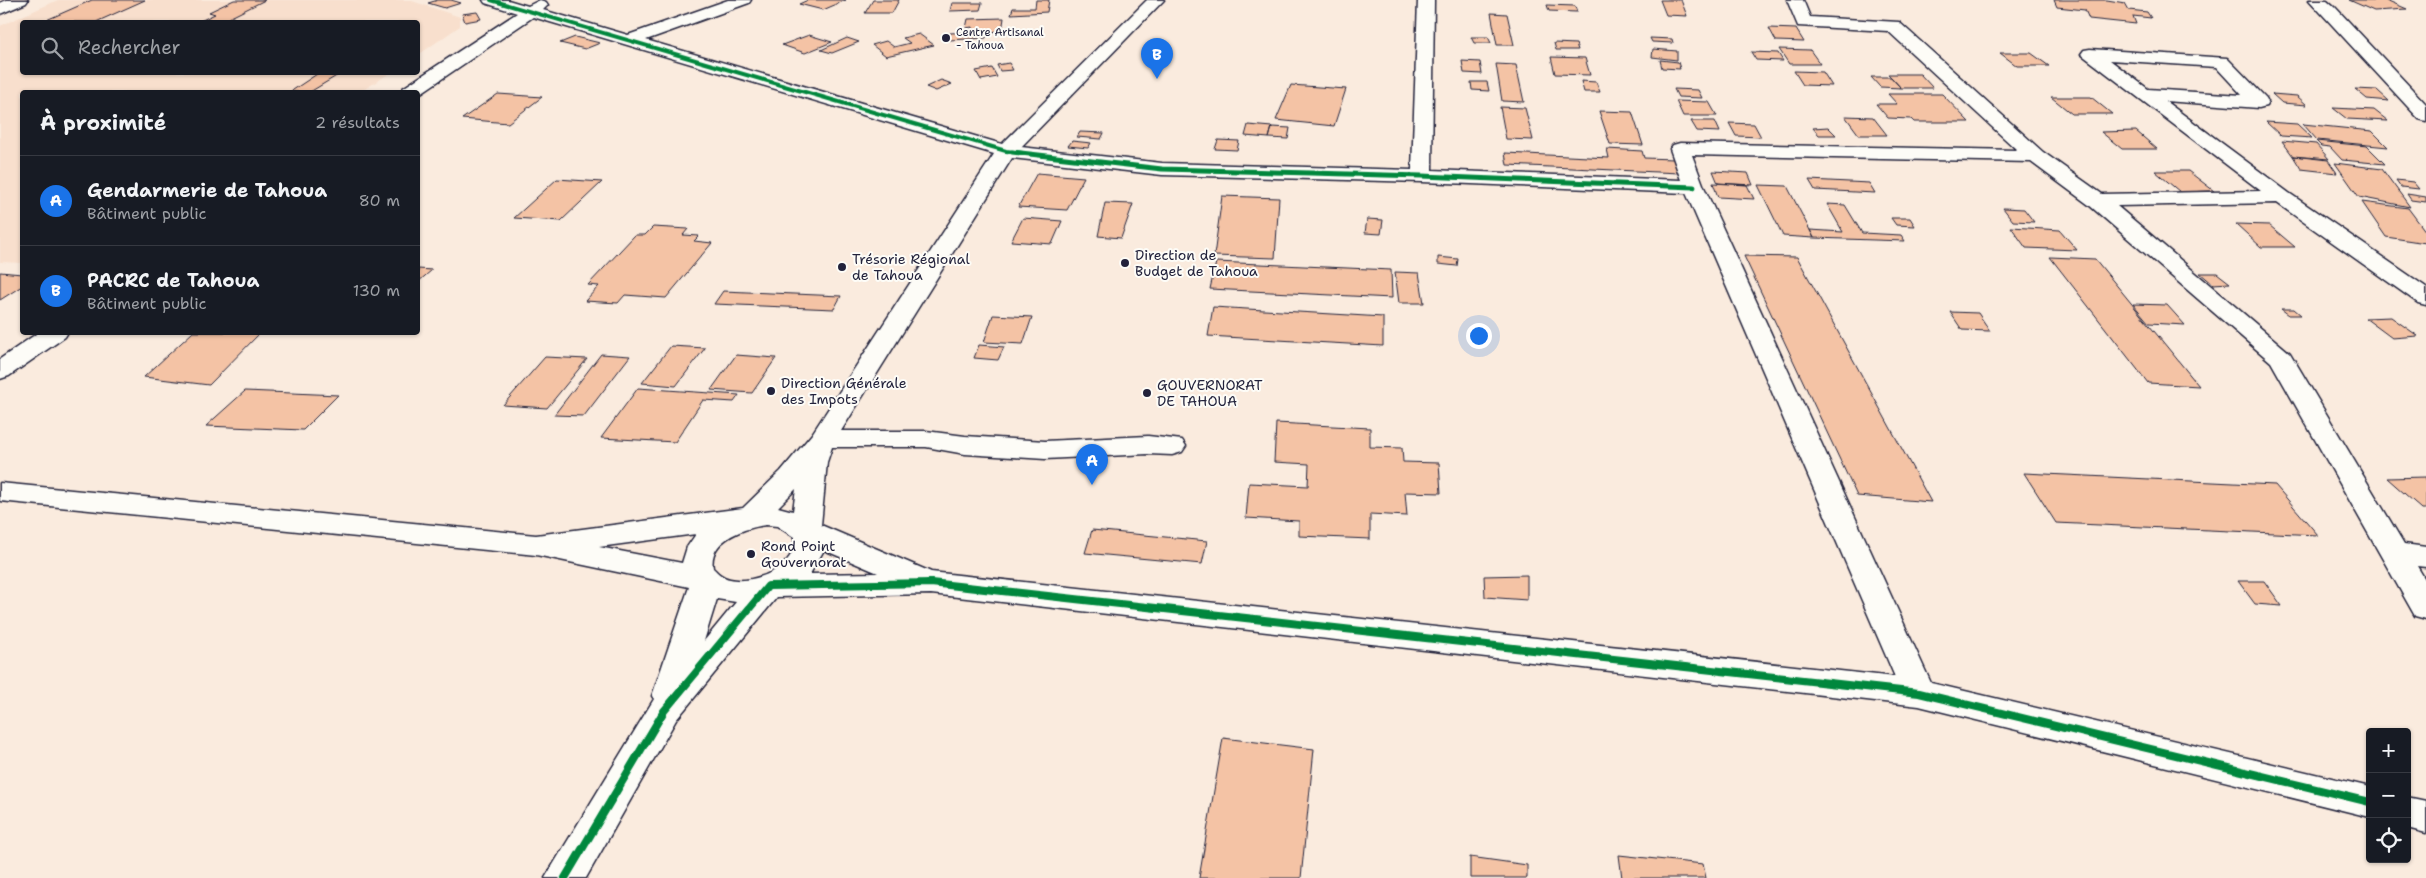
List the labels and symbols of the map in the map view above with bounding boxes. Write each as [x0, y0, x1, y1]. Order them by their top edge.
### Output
place label: Centre Artisanal - Tahoua [956, 25, 1044, 53]
marker: Centre Artisanal - Tahoua [940, 32, 952, 44]
pin: B [1141, 38, 1173, 79]
place label: Direction de Budget de Tahoua [1135, 246, 1258, 280]
place label: Trésorie Régional de Tahoua [852, 250, 970, 284]
marker: Direction de Budget de Tahoua [1119, 257, 1131, 269]
marker: Trésorie Régional de Tahoua [836, 261, 848, 273]
your location [1466, 323, 1492, 349]
place label: Direction Générale des Impots [781, 374, 907, 408]
place label: GOUVERNORAT DE TAHOUA [1157, 376, 1263, 410]
marker: Direction Générale des Impots [765, 385, 777, 397]
marker: GOUVERNORAT DE TAHOUA [1141, 387, 1153, 399]
pin: A [1076, 444, 1108, 485]
place label: Rond Point Gouvernorat [761, 537, 846, 571]
marker: Rond Point Gouvernorat [745, 548, 757, 560]

